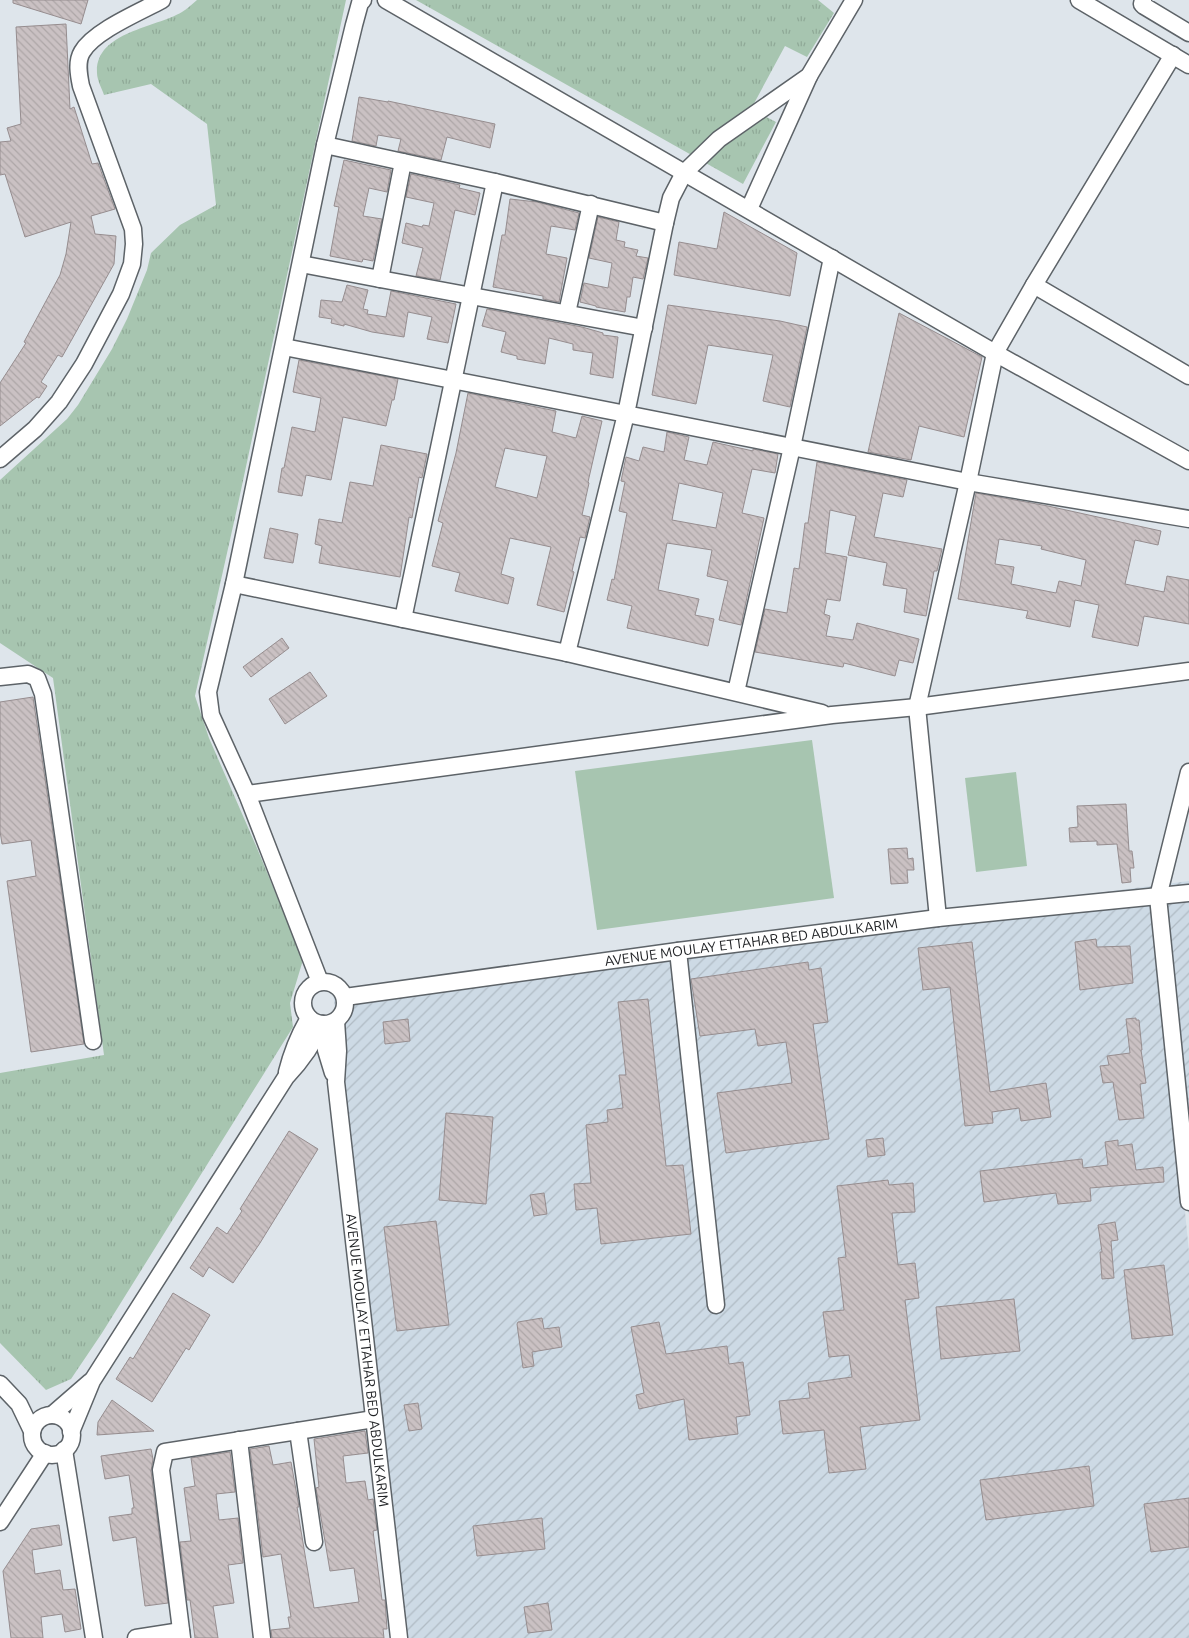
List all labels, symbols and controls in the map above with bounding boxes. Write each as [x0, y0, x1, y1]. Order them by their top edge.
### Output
street label: AVENUE MOULAY ETTAHAR BED ABDULKARIM [604, 915, 899, 969]
street label: AVENUE MOULAY ETTAHAR BED ABDULKARIM [343, 1212, 392, 1508]

